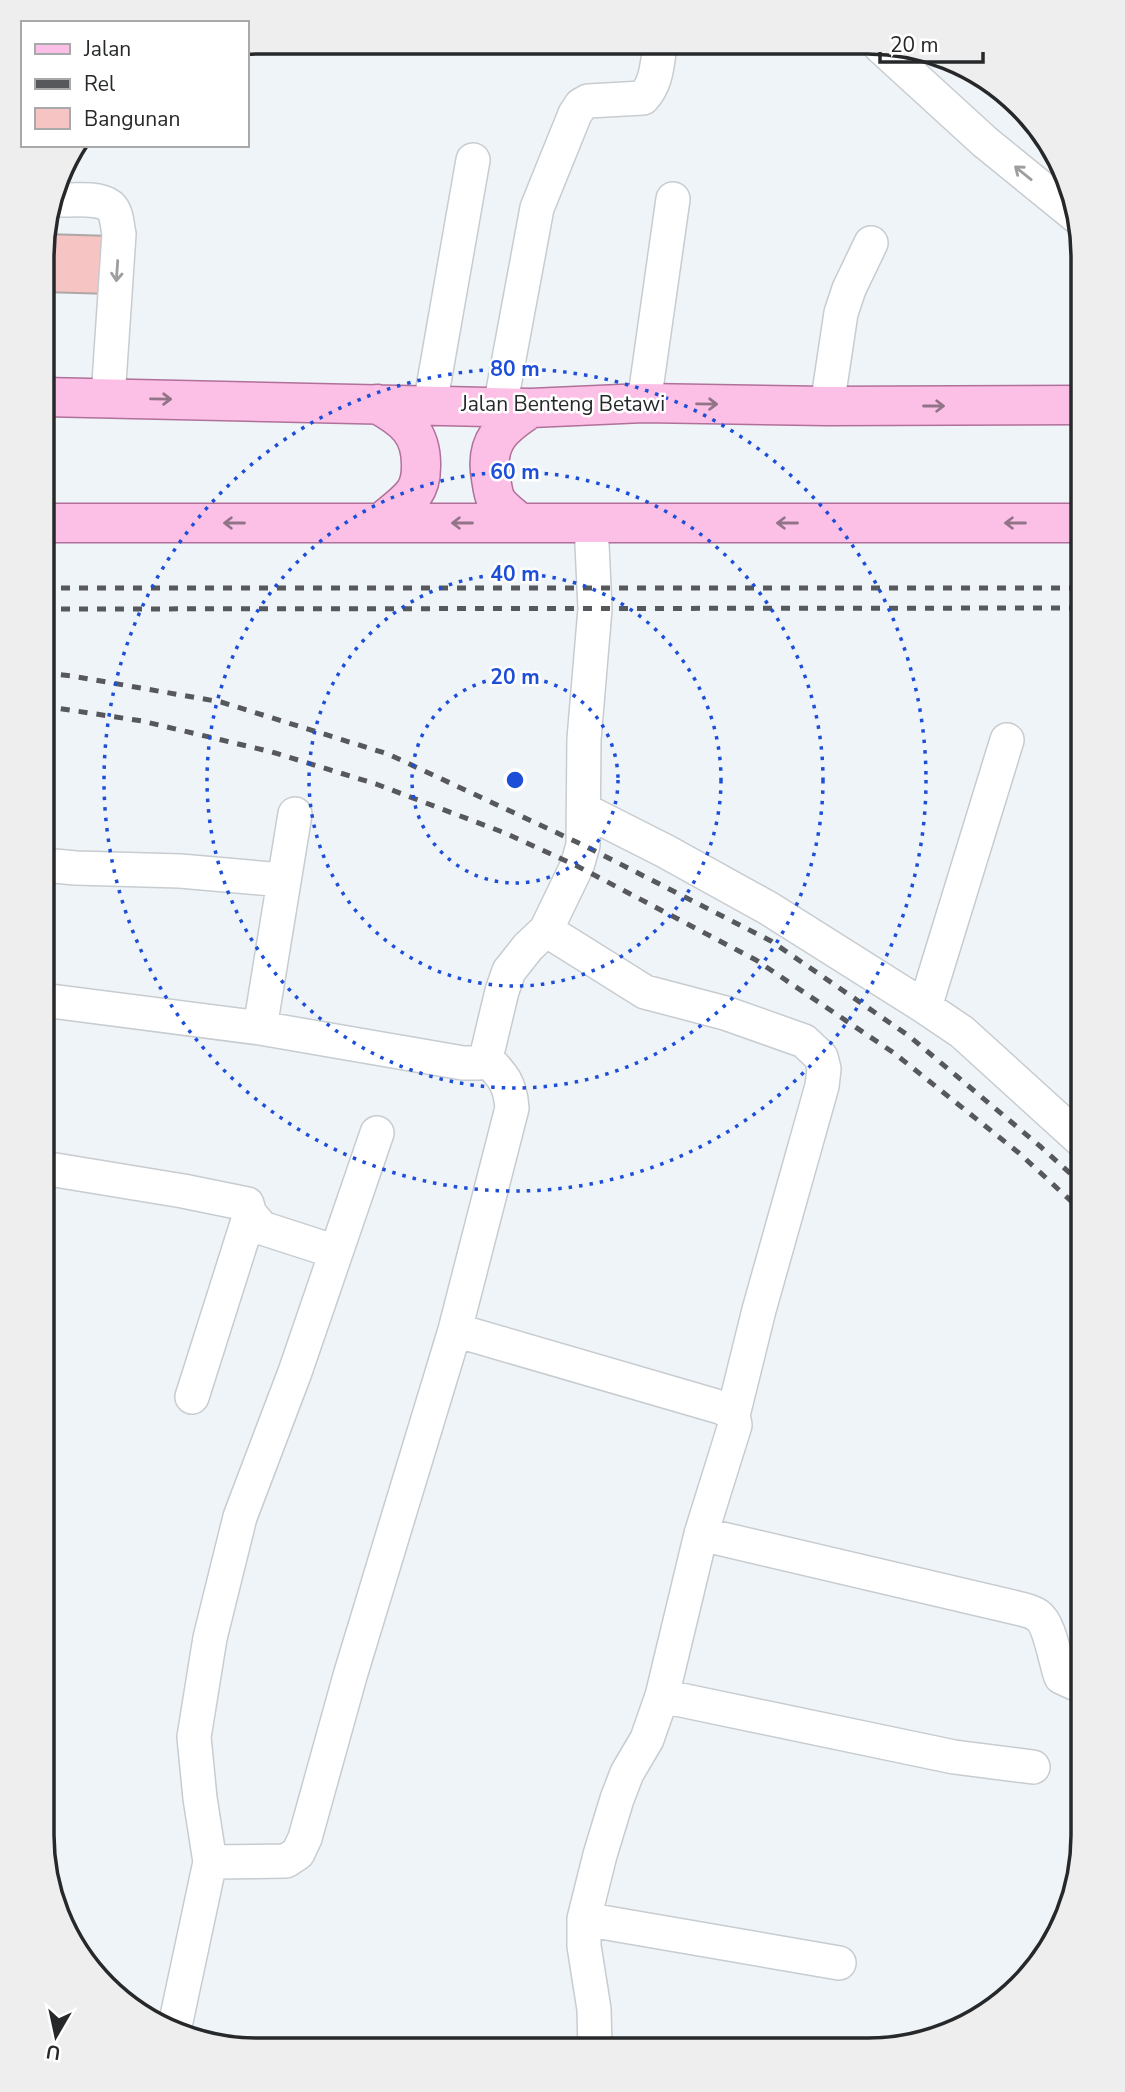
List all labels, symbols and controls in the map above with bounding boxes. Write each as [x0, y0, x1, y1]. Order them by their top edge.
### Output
legend [21, 21, 248, 147]
scale bar [880, 21, 983, 65]
text: 20 m [890, 31, 939, 59]
text: Jalan [83, 35, 131, 63]
text: Rel [84, 70, 116, 98]
text: Bangunan [84, 105, 180, 133]
one-way arrow [1015, 165, 1033, 180]
one-way arrow [110, 260, 123, 282]
text: 80 m [490, 355, 540, 383]
street label: Jalan Benteng Betawi [460, 390, 665, 418]
one-way arrow [149, 392, 172, 406]
one-way arrow [695, 397, 718, 411]
one-way arrow [922, 399, 945, 413]
text: 60 m [490, 458, 540, 486]
one-way arrow [223, 516, 246, 530]
one-way arrow [450, 516, 473, 530]
one-way arrow [776, 516, 799, 530]
one-way arrow [1003, 516, 1026, 530]
text: 40 m [490, 560, 540, 588]
text: 20 m [490, 663, 540, 691]
centre of rings [503, 768, 527, 792]
north arrow [21, 2001, 91, 2071]
text: U [45, 2038, 62, 2066]

